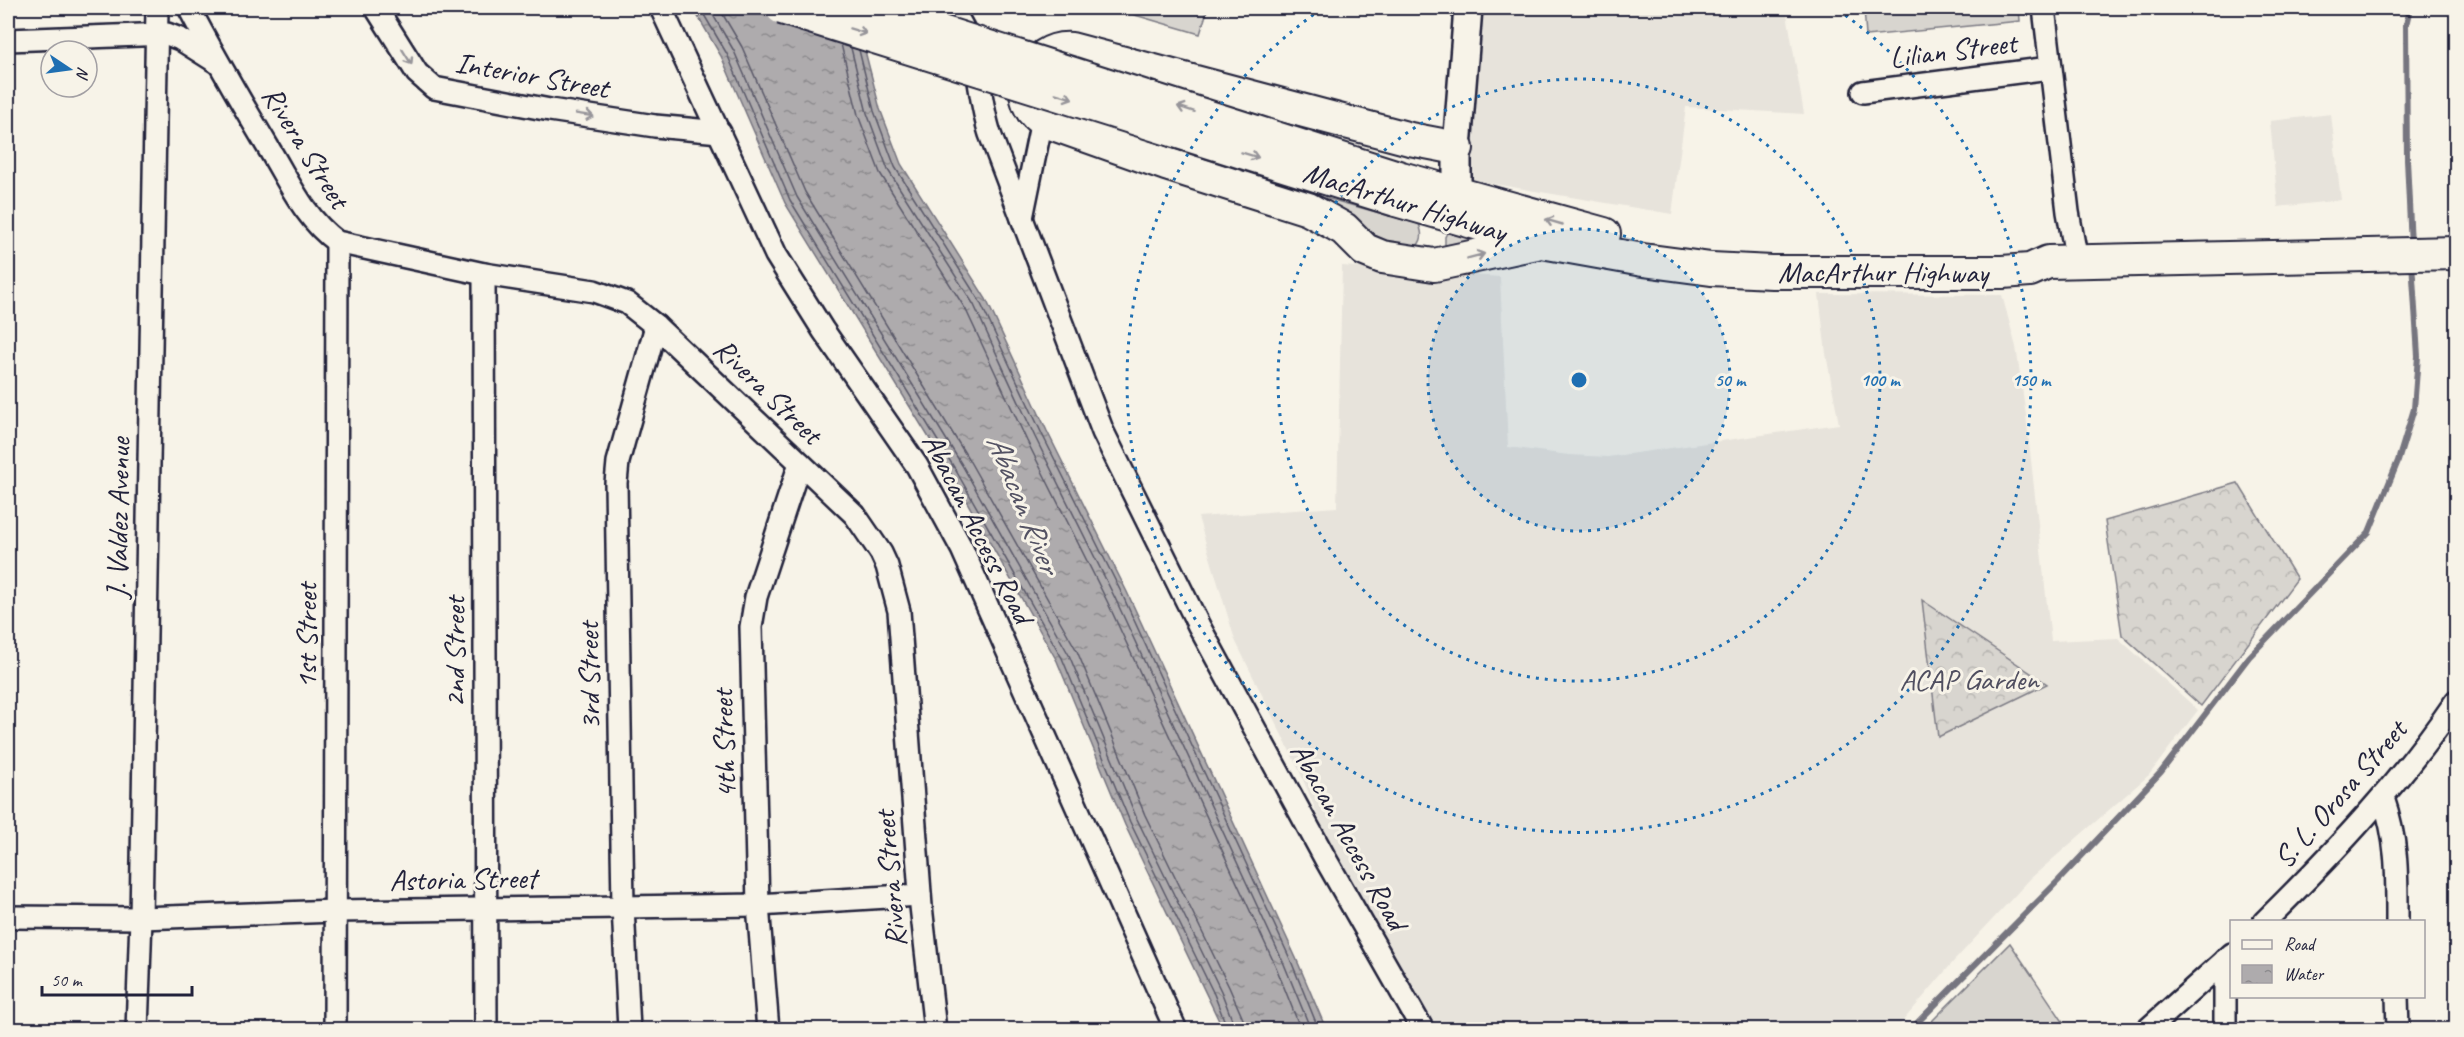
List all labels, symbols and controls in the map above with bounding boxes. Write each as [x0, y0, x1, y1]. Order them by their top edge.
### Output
street label: Lilian Street [1888, 23, 2021, 77]
one-way arrow [848, 26, 867, 37]
north arrow [39, 39, 99, 99]
street label: Interior Street [453, 43, 614, 108]
one-way arrow [401, 48, 413, 65]
text: N [71, 65, 93, 82]
street label: Rivera Street [254, 79, 360, 218]
one-way arrow [1054, 91, 1073, 102]
one-way arrow [1177, 103, 1196, 114]
one-way arrow [575, 110, 594, 121]
one-way arrow [1240, 150, 1259, 161]
street label: MacArthur Highway [1299, 153, 1514, 252]
one-way arrow [1545, 216, 1564, 227]
one-way arrow [1466, 250, 1485, 262]
street label: MacArthur Highway [1778, 253, 1991, 291]
street label: Rivera Street [706, 330, 833, 454]
text: 50 m [1715, 369, 1747, 391]
text: 100 m [1861, 369, 1901, 391]
text: 150 m [2012, 369, 2052, 391]
centre of rings [1569, 370, 1589, 390]
street label: Abacan Access Road [914, 427, 1044, 633]
water label: Abacan River [977, 428, 1071, 582]
street label: J. Valdez Avenue [98, 435, 138, 601]
street label: 1st Street [287, 580, 325, 689]
street label: 2nd Street [435, 594, 473, 707]
street label: 3rd Street [569, 619, 609, 730]
park label: ACAP Garden [1900, 660, 2040, 698]
street label: 4th Street [703, 686, 745, 799]
street label: S. L. Orosa Street [2265, 710, 2417, 876]
street label: Abacan Access Road [1282, 736, 1418, 940]
street label: Rivera Street [865, 806, 915, 949]
street label: Astoria Street [389, 859, 541, 899]
legend [2230, 920, 2425, 998]
text: Road [2284, 933, 2317, 955]
scale bar [42, 959, 192, 997]
text: Water [2284, 963, 2325, 985]
text: 50 m [51, 969, 84, 991]

